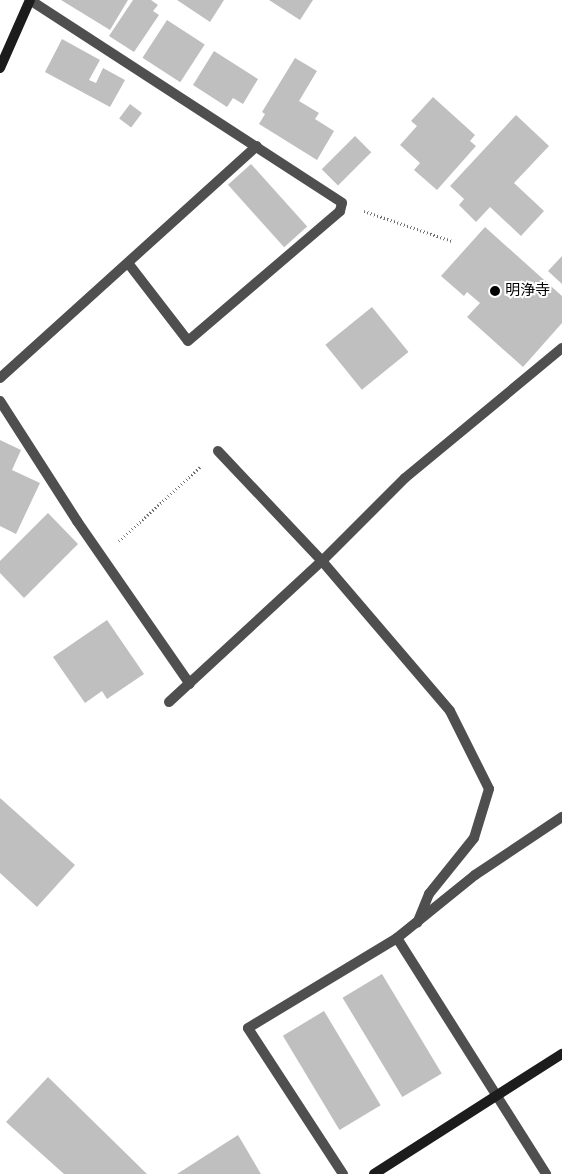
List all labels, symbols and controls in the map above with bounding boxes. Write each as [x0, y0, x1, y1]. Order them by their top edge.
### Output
place label: 明浄寺 [505, 282, 550, 300]
marker: 明浄寺 [489, 285, 501, 297]

